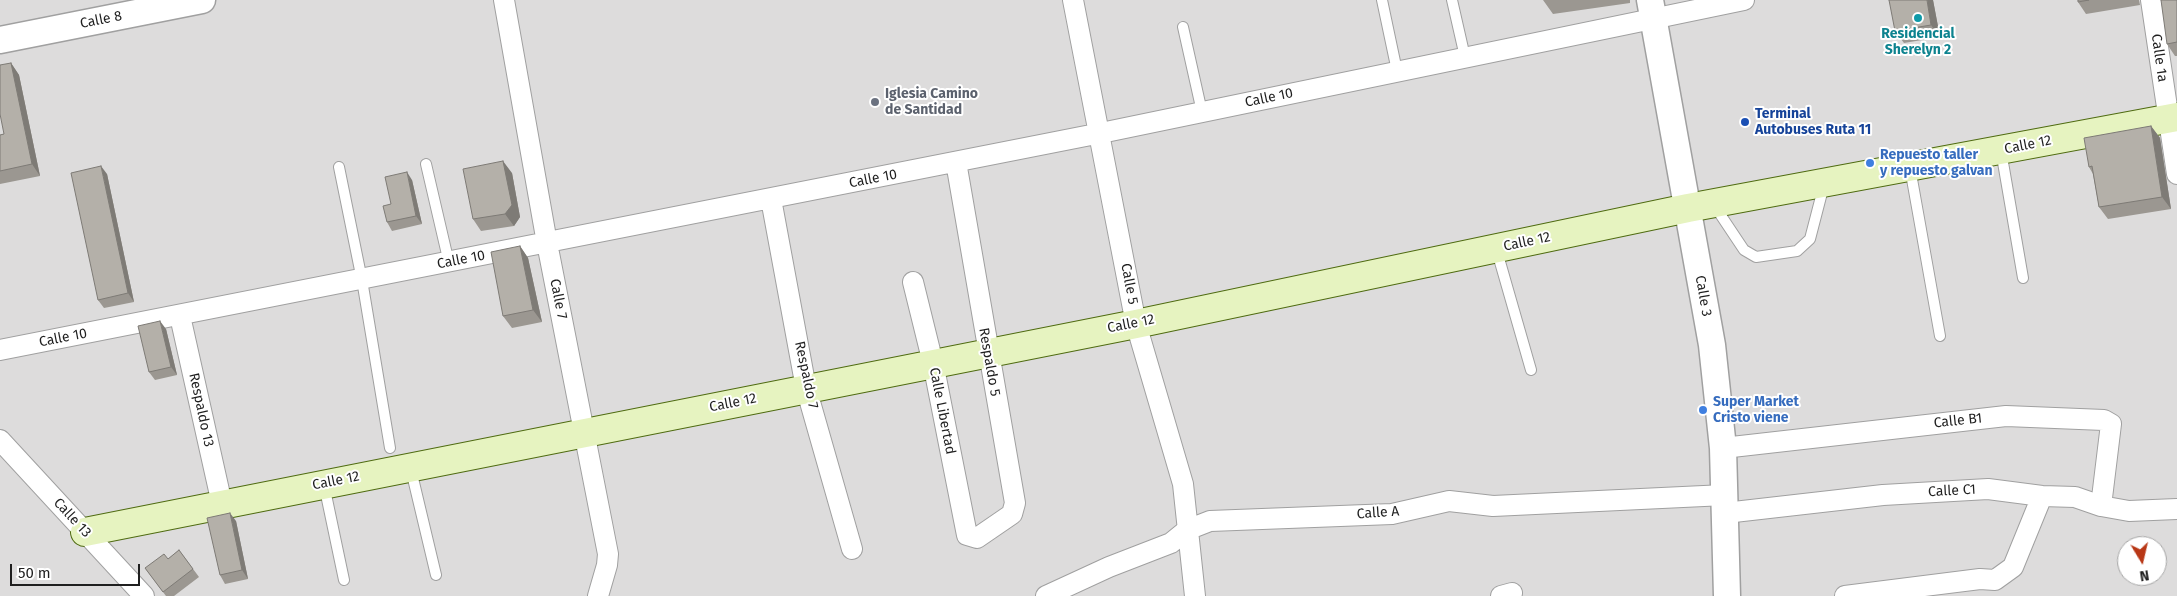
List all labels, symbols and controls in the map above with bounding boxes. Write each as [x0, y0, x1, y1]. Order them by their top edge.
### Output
street label: Calle 8 [79, 8, 123, 32]
marker: Residencial Sherelyn 2 [1912, 12, 1924, 24]
place label: Residencial Sherelyn 2 [1881, 26, 1955, 58]
street label: Calle 1a [2147, 33, 2171, 83]
street label: Calle 10 [1244, 85, 1294, 111]
place label: Iglesia Camino de Santidad [885, 86, 978, 118]
marker: Iglesia Camino de Santidad [869, 96, 881, 108]
place label: Terminal Autobuses Ruta 11 [1755, 106, 1871, 138]
marker: Terminal Autobuses Ruta 11 [1739, 116, 1751, 128]
street label: Calle 12 [2003, 132, 2053, 158]
place label: Repuesto taller y repuesto galvan [1880, 147, 1993, 180]
marker: Repuesto taller y repuesto galvan [1864, 157, 1876, 169]
street label: Calle 10 [848, 166, 898, 192]
street label: Calle 12 [1502, 229, 1552, 255]
street label: Calle 10 [436, 247, 486, 273]
street label: Calle 5 [1117, 262, 1141, 306]
street label: Calle 3 [1691, 274, 1715, 318]
street label: Calle 7 [546, 277, 570, 321]
street label: Calle 12 [1106, 311, 1156, 337]
street label: Calle 10 [38, 325, 88, 351]
street label: Respaldo 5 [975, 326, 1003, 398]
street label: Respaldo 7 [791, 340, 821, 410]
street label: Calle Libertad [925, 366, 959, 456]
street label: Respaldo 13 [185, 371, 217, 449]
street label: Calle 12 [708, 390, 758, 416]
place label: Super Market Cristo viene [1713, 394, 1799, 427]
marker: Super Market Cristo viene [1697, 404, 1709, 416]
street label: Calle B1 [1933, 410, 1983, 432]
street label: Calle 12 [311, 468, 361, 494]
street label: Calle C1 [1928, 481, 1976, 501]
street label: Calle 13 [50, 495, 94, 541]
street label: Calle A [1356, 503, 1400, 523]
north arrow [2117, 536, 2167, 586]
scale bar [12, 554, 142, 586]
text: 50 m [18, 564, 51, 582]
text: N [2138, 566, 2150, 584]

